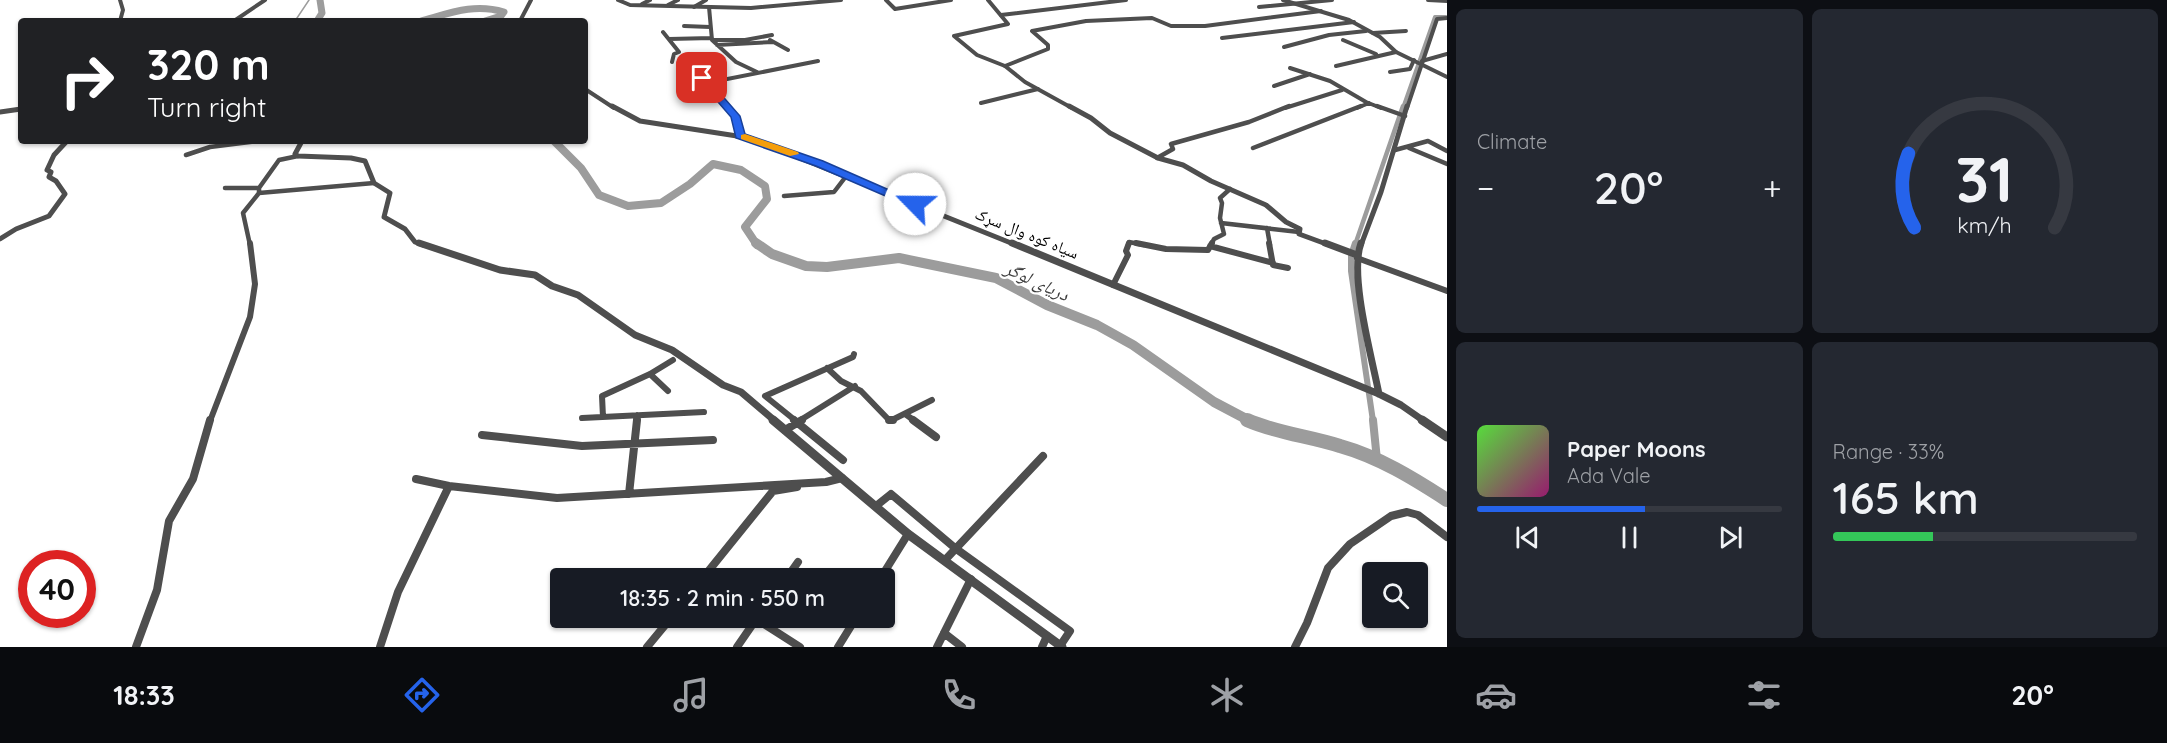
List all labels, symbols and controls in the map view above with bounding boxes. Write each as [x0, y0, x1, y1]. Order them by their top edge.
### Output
text: 320 m [147, 38, 270, 91]
icon: right [48, 42, 126, 120]
pin [676, 52, 727, 103]
icon: arrive [685, 61, 718, 94]
text: Turn right [147, 90, 266, 124]
text: Climate [1477, 129, 1547, 154]
text: 31 [1956, 140, 2014, 218]
text: 20° [1594, 159, 1663, 215]
text: − [1477, 167, 1494, 208]
text: + [1763, 167, 1782, 208]
position arrow [883, 172, 947, 236]
street label: سیاه کوه وال سړک [972, 203, 1082, 264]
text: km/h [1958, 212, 2012, 238]
water label: دریای لوگر [999, 255, 1073, 306]
text: Paper Moons [1567, 435, 1706, 463]
text: Range · 33% [1833, 439, 1944, 464]
text: Ada Vale [1567, 463, 1651, 488]
text: 165 km [1833, 469, 1979, 525]
icon: previous [1511, 521, 1544, 554]
icon: pause [1613, 521, 1646, 554]
icon: next [1714, 521, 1747, 554]
speed limit sign: 40 [18, 550, 96, 628]
map controls [1362, 562, 1428, 628]
button: search [1362, 562, 1428, 628]
text: 18:35 · 2 min · 550 m [620, 584, 825, 612]
icon: directions [401, 674, 443, 716]
icon: music [670, 674, 712, 716]
icon: phone [938, 674, 980, 716]
icon: climate [1206, 674, 1248, 716]
icon: car [1475, 674, 1517, 716]
icon: filters [1743, 674, 1785, 716]
text: 18:33 [113, 678, 175, 712]
text: 20° [2011, 678, 2054, 712]

